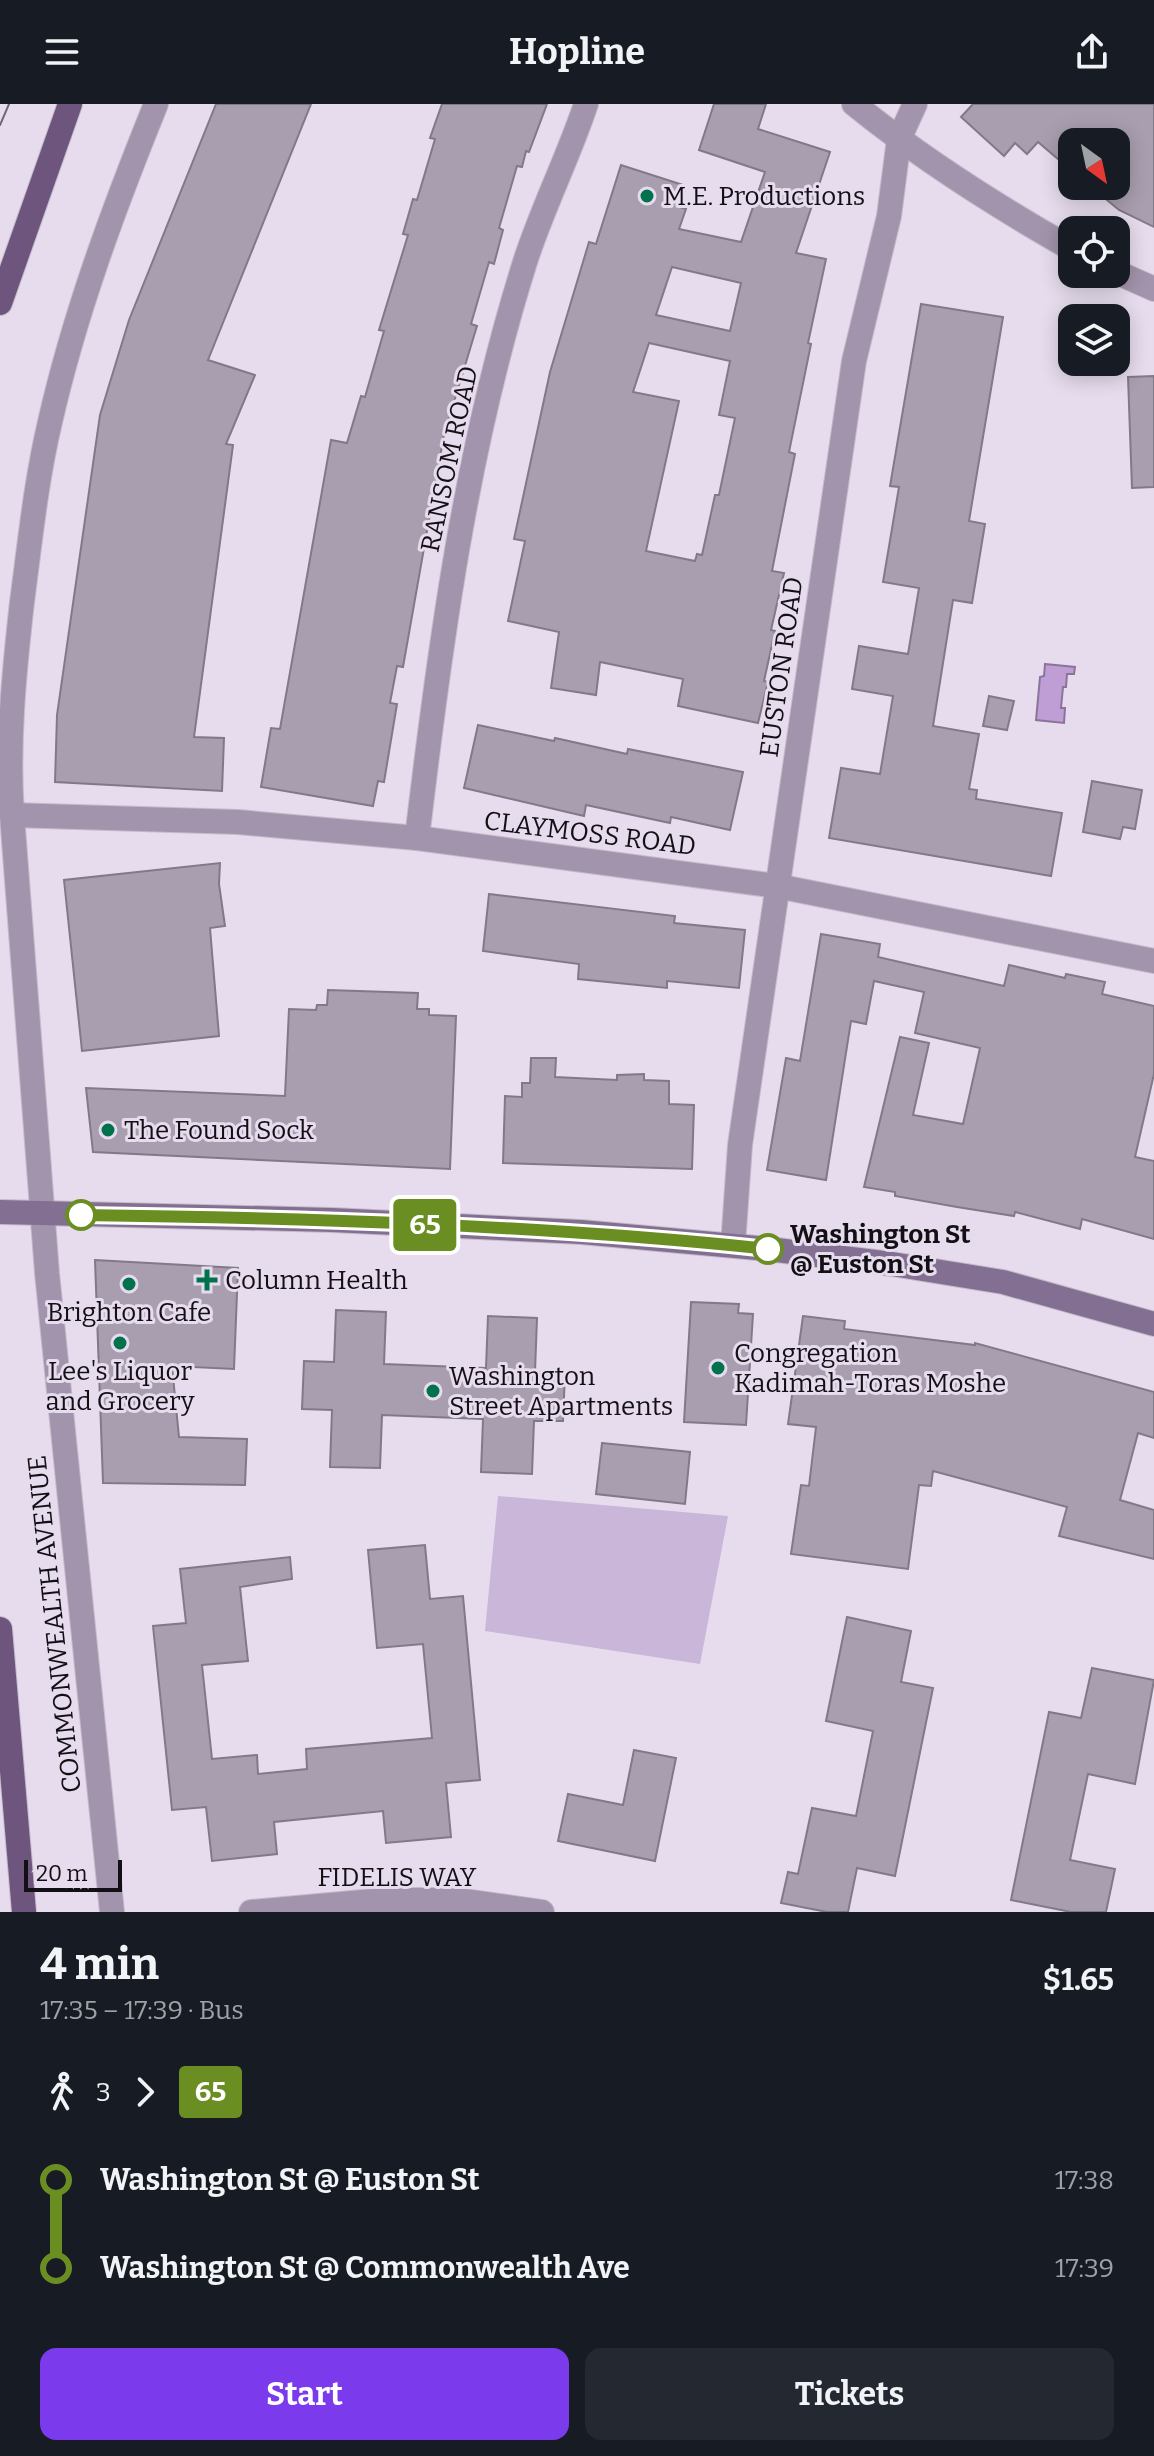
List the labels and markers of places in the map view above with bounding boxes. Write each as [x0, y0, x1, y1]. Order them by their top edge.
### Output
place label: M.E. Productions [663, 181, 865, 212]
marker: M.E. Productions [638, 187, 656, 205]
place label: The Found Sock [124, 1115, 314, 1146]
marker: The Found Sock [99, 1121, 117, 1139]
unlabelled marker [66, 1200, 96, 1230]
place label: Washington St @ Euston St [790, 1219, 971, 1280]
marker: Washington St @ Euston St [753, 1234, 783, 1264]
place label: Column Health [225, 1265, 408, 1296]
marker: Column Health [196, 1269, 218, 1291]
marker: Brighton Cafe [120, 1275, 138, 1293]
place label: Brighton Cafe [47, 1297, 211, 1328]
marker: Lee's Liquor and Grocery [111, 1334, 129, 1352]
place label: Congregation Kadimah-Toras Moshe [734, 1338, 1006, 1399]
place label: Lee's Liquor and Grocery [46, 1356, 195, 1417]
marker: Congregation Kadimah-Toras Moshe [709, 1359, 727, 1377]
place label: Washington Street Apartments [449, 1361, 673, 1422]
marker: Washington Street Apartments [424, 1382, 442, 1400]

